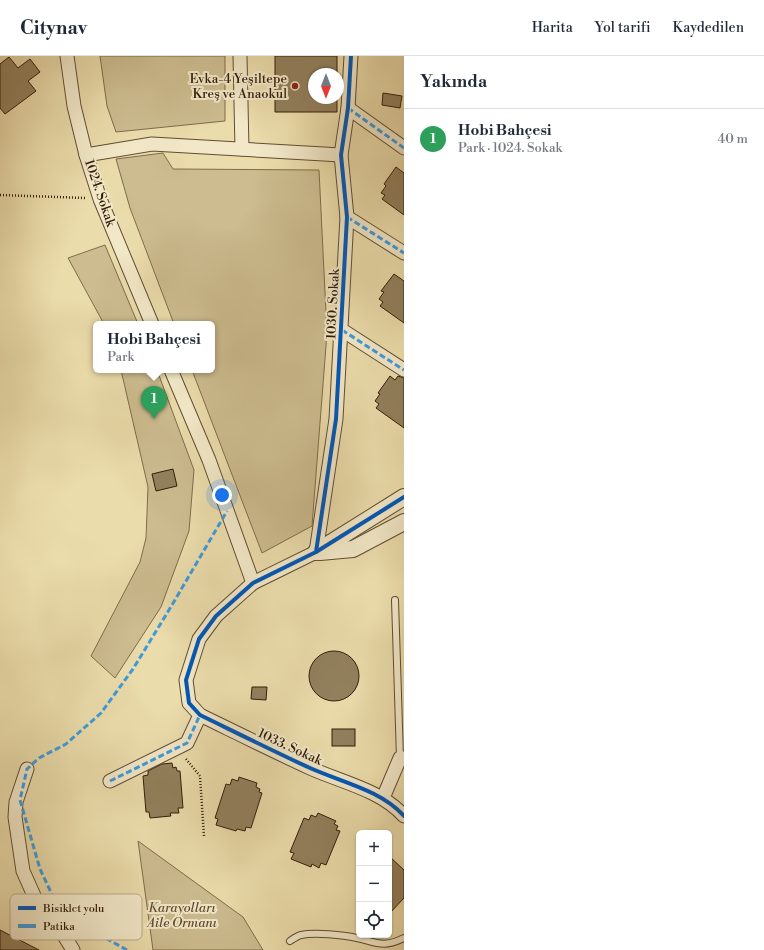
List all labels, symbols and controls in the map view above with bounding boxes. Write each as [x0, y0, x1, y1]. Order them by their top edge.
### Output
text: Citynav [20, 16, 87, 40]
text: Harita [532, 19, 573, 37]
text: Yol tarifi [595, 19, 651, 37]
text: Kaydedilen [673, 19, 744, 37]
north arrow [308, 68, 344, 104]
place label: Evka-4 Yeşiltepe Kreş ve Anaokul [189, 71, 287, 102]
text: Yakında [420, 71, 487, 93]
marker: Evka-4 Yeşiltepe Kreş ve Anaokul [290, 81, 300, 91]
text: Hobi Bahçesi [458, 121, 552, 140]
text: 1 [430, 131, 436, 147]
text: 40 m [718, 131, 748, 147]
text: Park · 1024. Sokak [458, 140, 562, 156]
street label: 1024. Sokak [81, 157, 119, 230]
street label: 1030. Sokak [323, 267, 343, 340]
popup [93, 321, 215, 373]
text: Hobi Bahçesi [107, 330, 201, 349]
text: Park [107, 349, 134, 365]
pin: 1 [141, 386, 167, 419]
your location [212, 485, 232, 505]
street label: 1033. Sokak [255, 725, 326, 769]
map controls [356, 830, 392, 938]
button: + [356, 830, 392, 866]
button: − [356, 866, 392, 902]
legend [10, 894, 142, 940]
park label: Karayolları Aile Ormanı [145, 900, 218, 931]
text: Bisiklet yolu [42, 902, 105, 916]
button: locate [356, 902, 392, 938]
text: Patika [43, 920, 75, 934]

